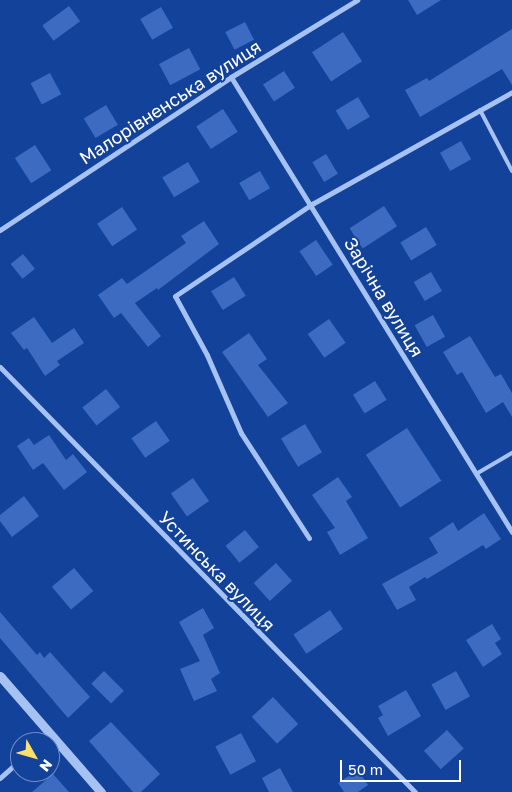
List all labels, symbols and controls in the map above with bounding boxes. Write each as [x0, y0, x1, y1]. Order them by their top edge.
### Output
street label: Малорівненська вулиця [75, 35, 265, 169]
street label: Зарічна вулиця [340, 233, 428, 361]
street label: Устинська вулиця [154, 507, 280, 635]
north arrow [10, 732, 60, 782]
scale bar [342, 750, 463, 782]
text: N [36, 756, 56, 775]
text: 50 m [348, 760, 383, 778]

